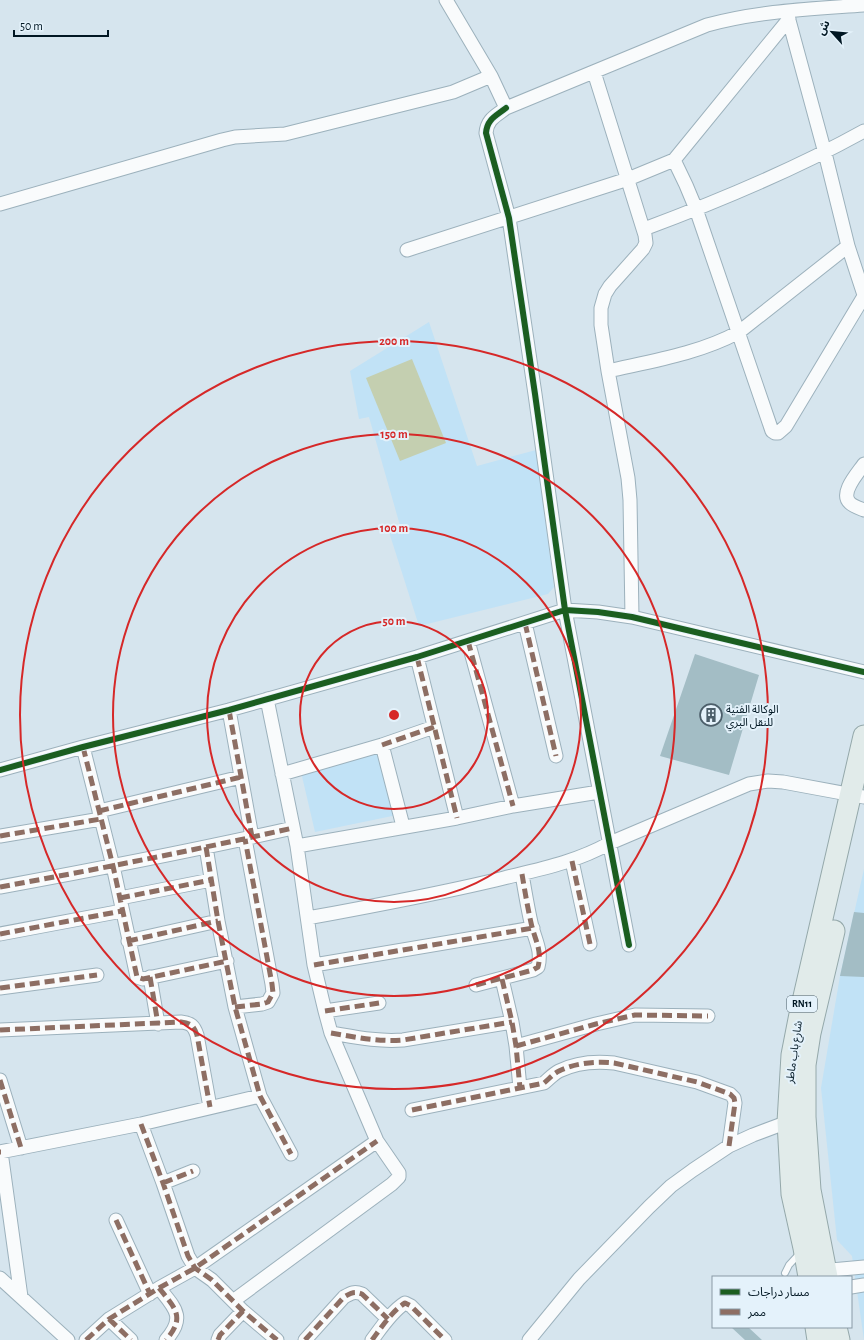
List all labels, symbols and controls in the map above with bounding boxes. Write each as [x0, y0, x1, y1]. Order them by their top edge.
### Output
scale bar [14, 12, 108, 38]
north arrow [812, 12, 852, 52]
text: ش [815, 18, 833, 37]
text: 50 m [20, 20, 43, 32]
text: 200 m [379, 335, 409, 347]
text: 150 m [380, 428, 408, 440]
text: 100 m [380, 522, 408, 534]
text: 50 m [383, 615, 406, 627]
building icon: الوكالة الفنية للنقل البري [698, 702, 724, 728]
place label: الوكالة الفنية للنقل البري [726, 704, 779, 731]
centre of rings [387, 708, 401, 722]
road number: RN11 [787, 996, 817, 1012]
street label: شارع باب ماطر [784, 1020, 806, 1085]
legend [712, 1276, 852, 1328]
text: مسار دراجات [748, 1286, 810, 1299]
text: ممر [747, 1306, 766, 1319]

